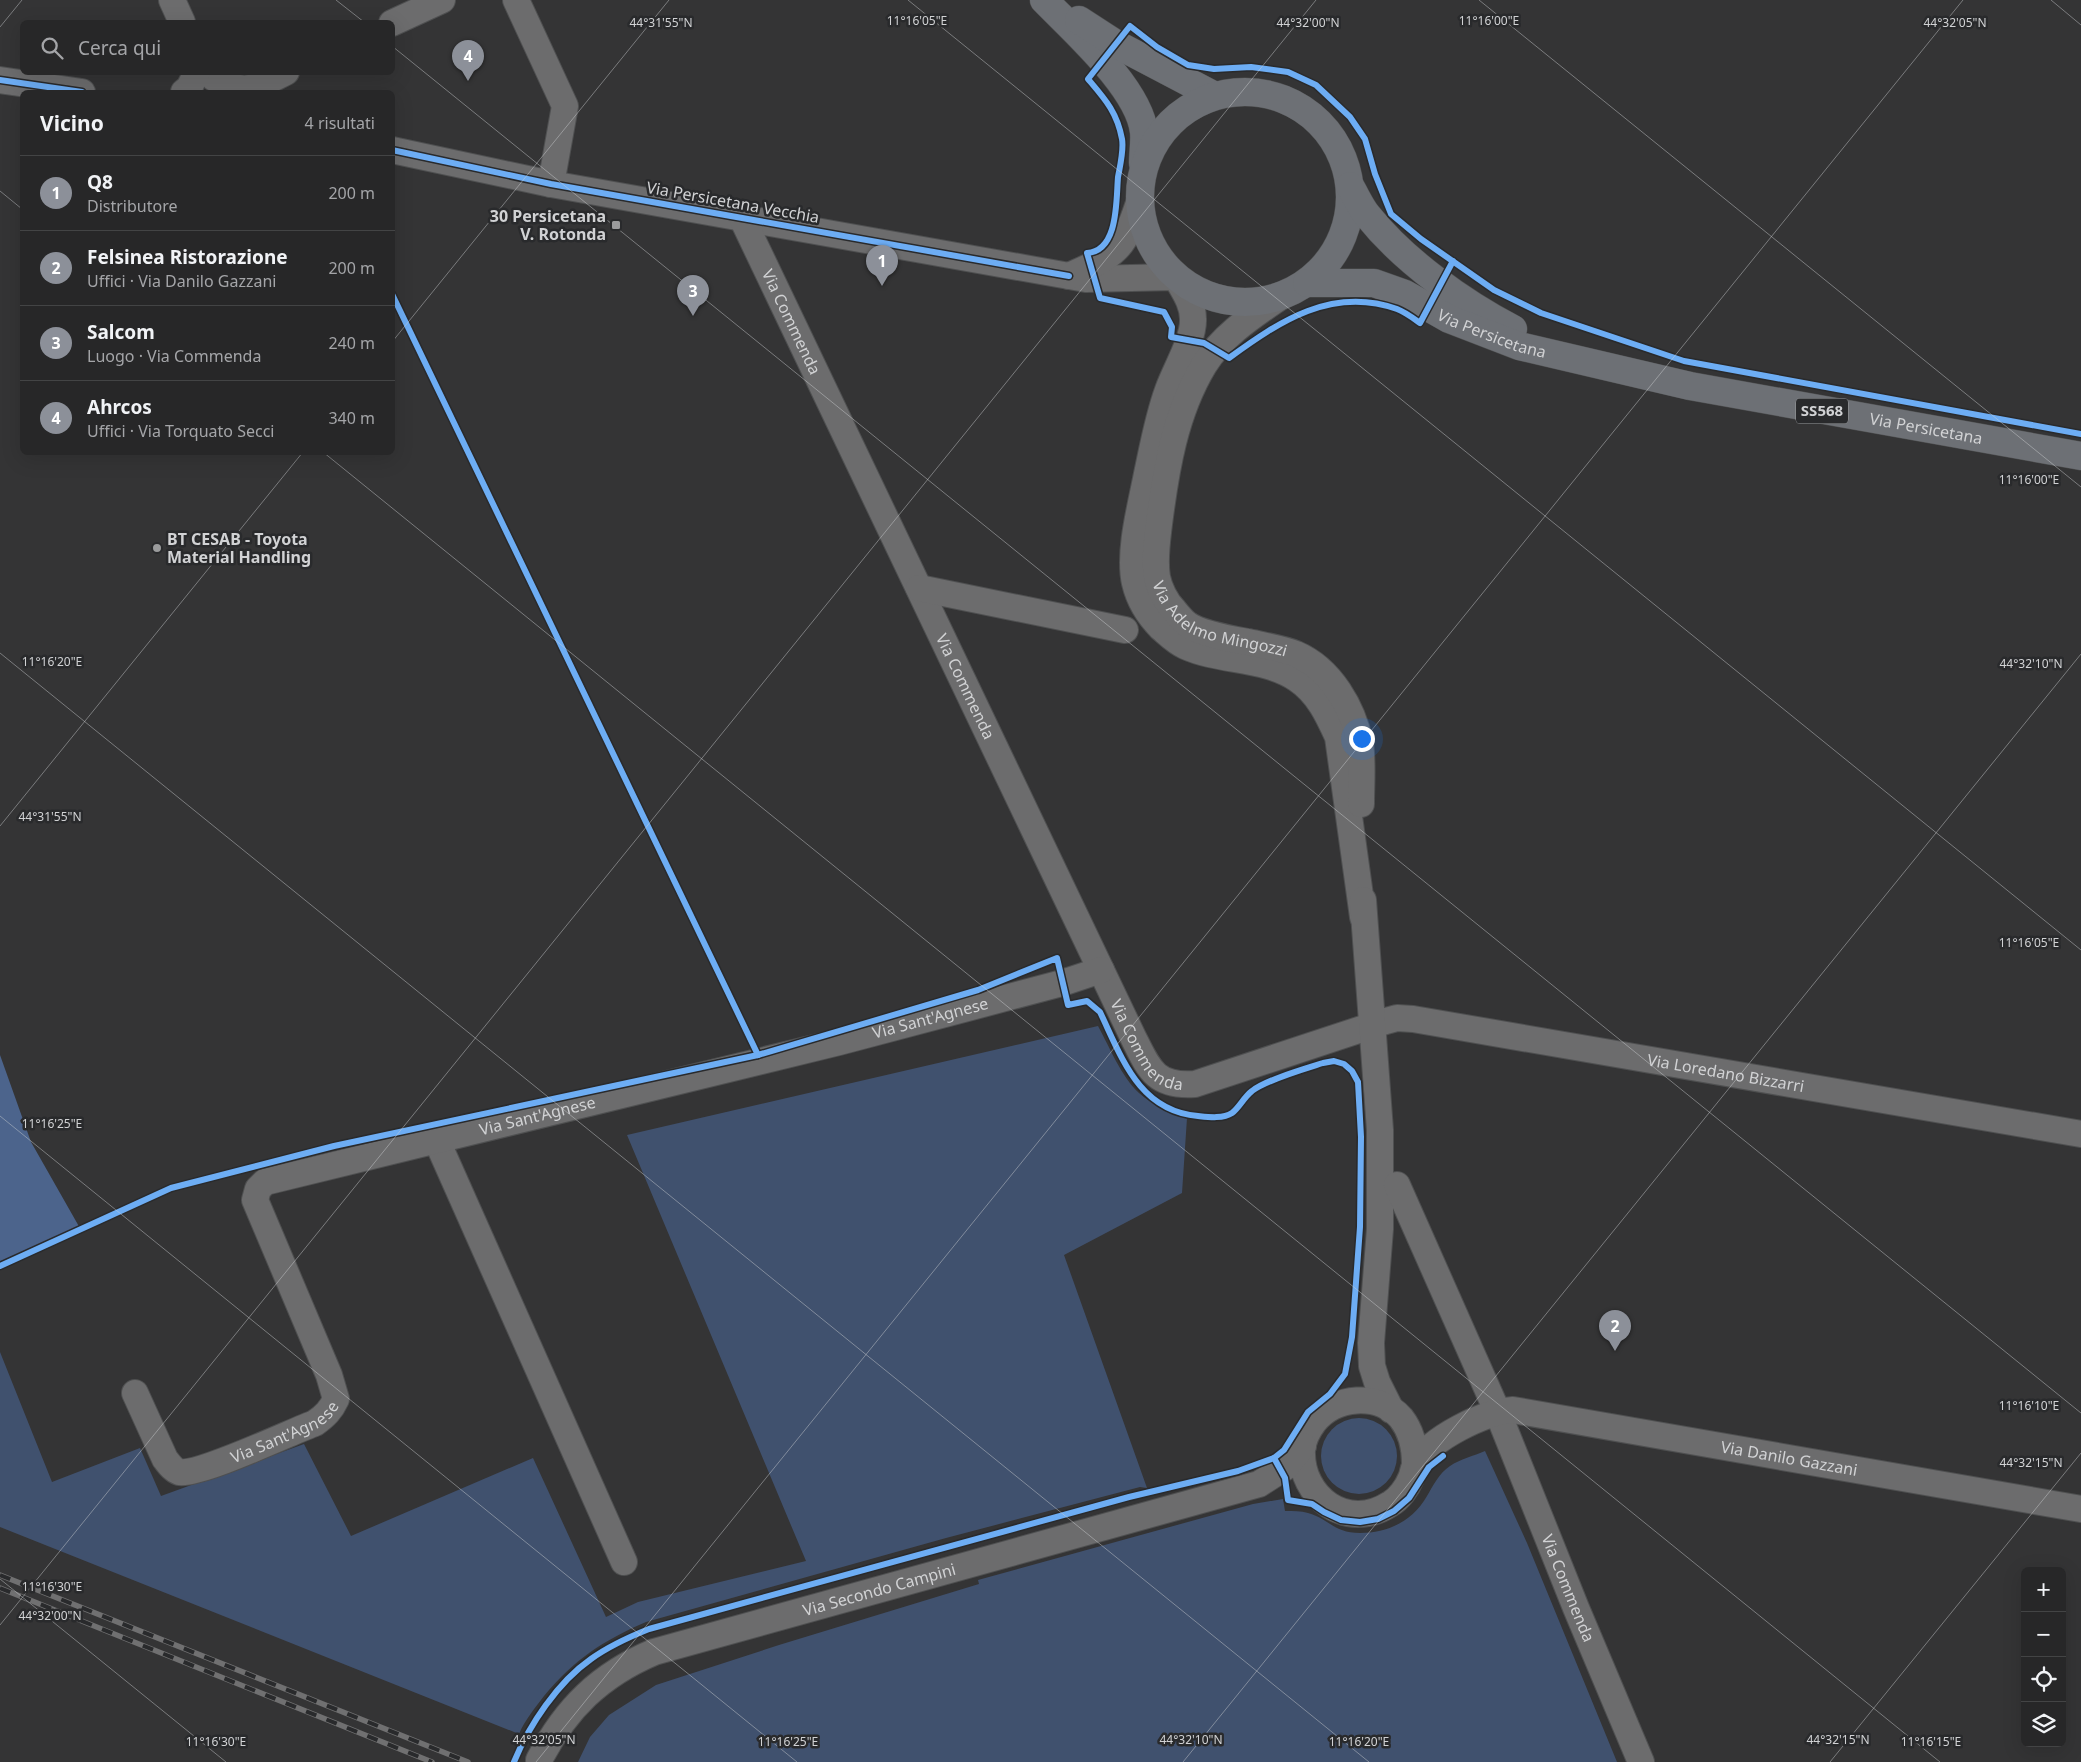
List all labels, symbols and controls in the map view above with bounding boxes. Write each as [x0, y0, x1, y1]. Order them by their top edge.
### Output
text: 11°16'05"E [887, 12, 947, 29]
text: 11°16'00"E [1459, 12, 1519, 29]
text: 44°31'55"N [629, 14, 693, 31]
text: 44°32'00"N [1276, 14, 1340, 31]
text: 44°32'05"N [1923, 14, 1987, 31]
search box [20, 20, 395, 75]
icon: search [38, 34, 66, 62]
text: Cerca qui [78, 35, 161, 61]
pin: 4 [452, 40, 484, 81]
text: Vicino [40, 109, 104, 137]
text: 4 risultati [305, 112, 375, 134]
text: Q8 [87, 169, 113, 195]
street label: Via Persicetana Vecchia [645, 176, 821, 228]
text: 1 [51, 182, 61, 204]
text: 200 m [328, 182, 375, 204]
text: Distributore [87, 195, 177, 217]
place label: 30 Persicetana V. Rotonda [490, 205, 606, 245]
marker: 30 Persicetana V. Rotonda [610, 219, 622, 231]
text: Felsinea Ristorazione [87, 244, 288, 270]
pin: 1 [866, 245, 898, 286]
text: 2 [51, 257, 61, 279]
text: 200 m [328, 257, 375, 279]
street label: Via Commenda [757, 265, 826, 378]
text: Uffici · Via Danilo Gazzani [87, 270, 276, 292]
pin: 3 [677, 275, 709, 316]
street label: Via Persicetana [1433, 304, 1548, 363]
text: Salcom [87, 319, 155, 345]
text: 3 [51, 332, 61, 354]
text: 240 m [328, 332, 375, 354]
text: Luogo · Via Commenda [87, 345, 261, 367]
text: Ahrcos [87, 394, 152, 420]
road number: SS568 [1796, 398, 1848, 424]
text: 4 [51, 407, 61, 429]
text: 340 m [328, 407, 375, 429]
street label: Via Persicetana [1868, 407, 1984, 449]
text: Uffici · Via Torquato Secci [87, 420, 274, 442]
text: 11°16'00"E [1999, 471, 2059, 488]
place label: BT CESAB - Toyota Material Handling [167, 528, 311, 568]
marker: BT CESAB - Toyota Material Handling [151, 542, 163, 554]
street label: Via Adelmo Mingozzi [1148, 578, 1290, 661]
street label: Via Commenda [931, 630, 1000, 743]
text: 11°16'20"E [22, 653, 82, 670]
text: 44°32'10"N [1999, 655, 2063, 672]
your location [1349, 726, 1375, 752]
text: 44°31'55"N [18, 808, 82, 825]
text: 11°16'05"E [1999, 934, 2059, 951]
street label: Via Sant'Agnese [870, 992, 991, 1044]
street label: Via Commenda [1106, 995, 1184, 1095]
street label: Via Loredano Bizzarri [1646, 1049, 1806, 1097]
street label: Via Sant'Agnese [477, 1091, 598, 1140]
text: 11°16'25"E [22, 1115, 82, 1132]
pin: 2 [1599, 1310, 1631, 1351]
street label: Via Sant'Agnese [227, 1397, 344, 1468]
text: 11°16'10"E [1999, 1397, 2059, 1414]
street label: Via Danilo Gazzani [1719, 1435, 1859, 1481]
text: 44°32'15"N [1999, 1454, 2063, 1471]
street label: Via Commenda [1537, 1531, 1600, 1645]
street label: Via Secondo Campini [800, 1558, 958, 1621]
map controls [2021, 1567, 2066, 1747]
button: + [2021, 1567, 2066, 1612]
text: 11°16'30"E [22, 1578, 82, 1595]
text: 44°32'00"N [18, 1607, 82, 1624]
button: − [2021, 1612, 2066, 1657]
button: locate [2021, 1657, 2066, 1702]
button: layers [2021, 1702, 2066, 1747]
text: 44°32'05"N [512, 1731, 576, 1748]
text: 44°32'10"N [1159, 1731, 1223, 1748]
text: 44°32'15"N [1806, 1731, 1870, 1748]
text: 11°16'30"E [186, 1733, 246, 1750]
text: 11°16'25"E [758, 1733, 818, 1750]
text: 11°16'20"E [1329, 1733, 1389, 1750]
text: 11°16'15"E [1901, 1733, 1961, 1750]

